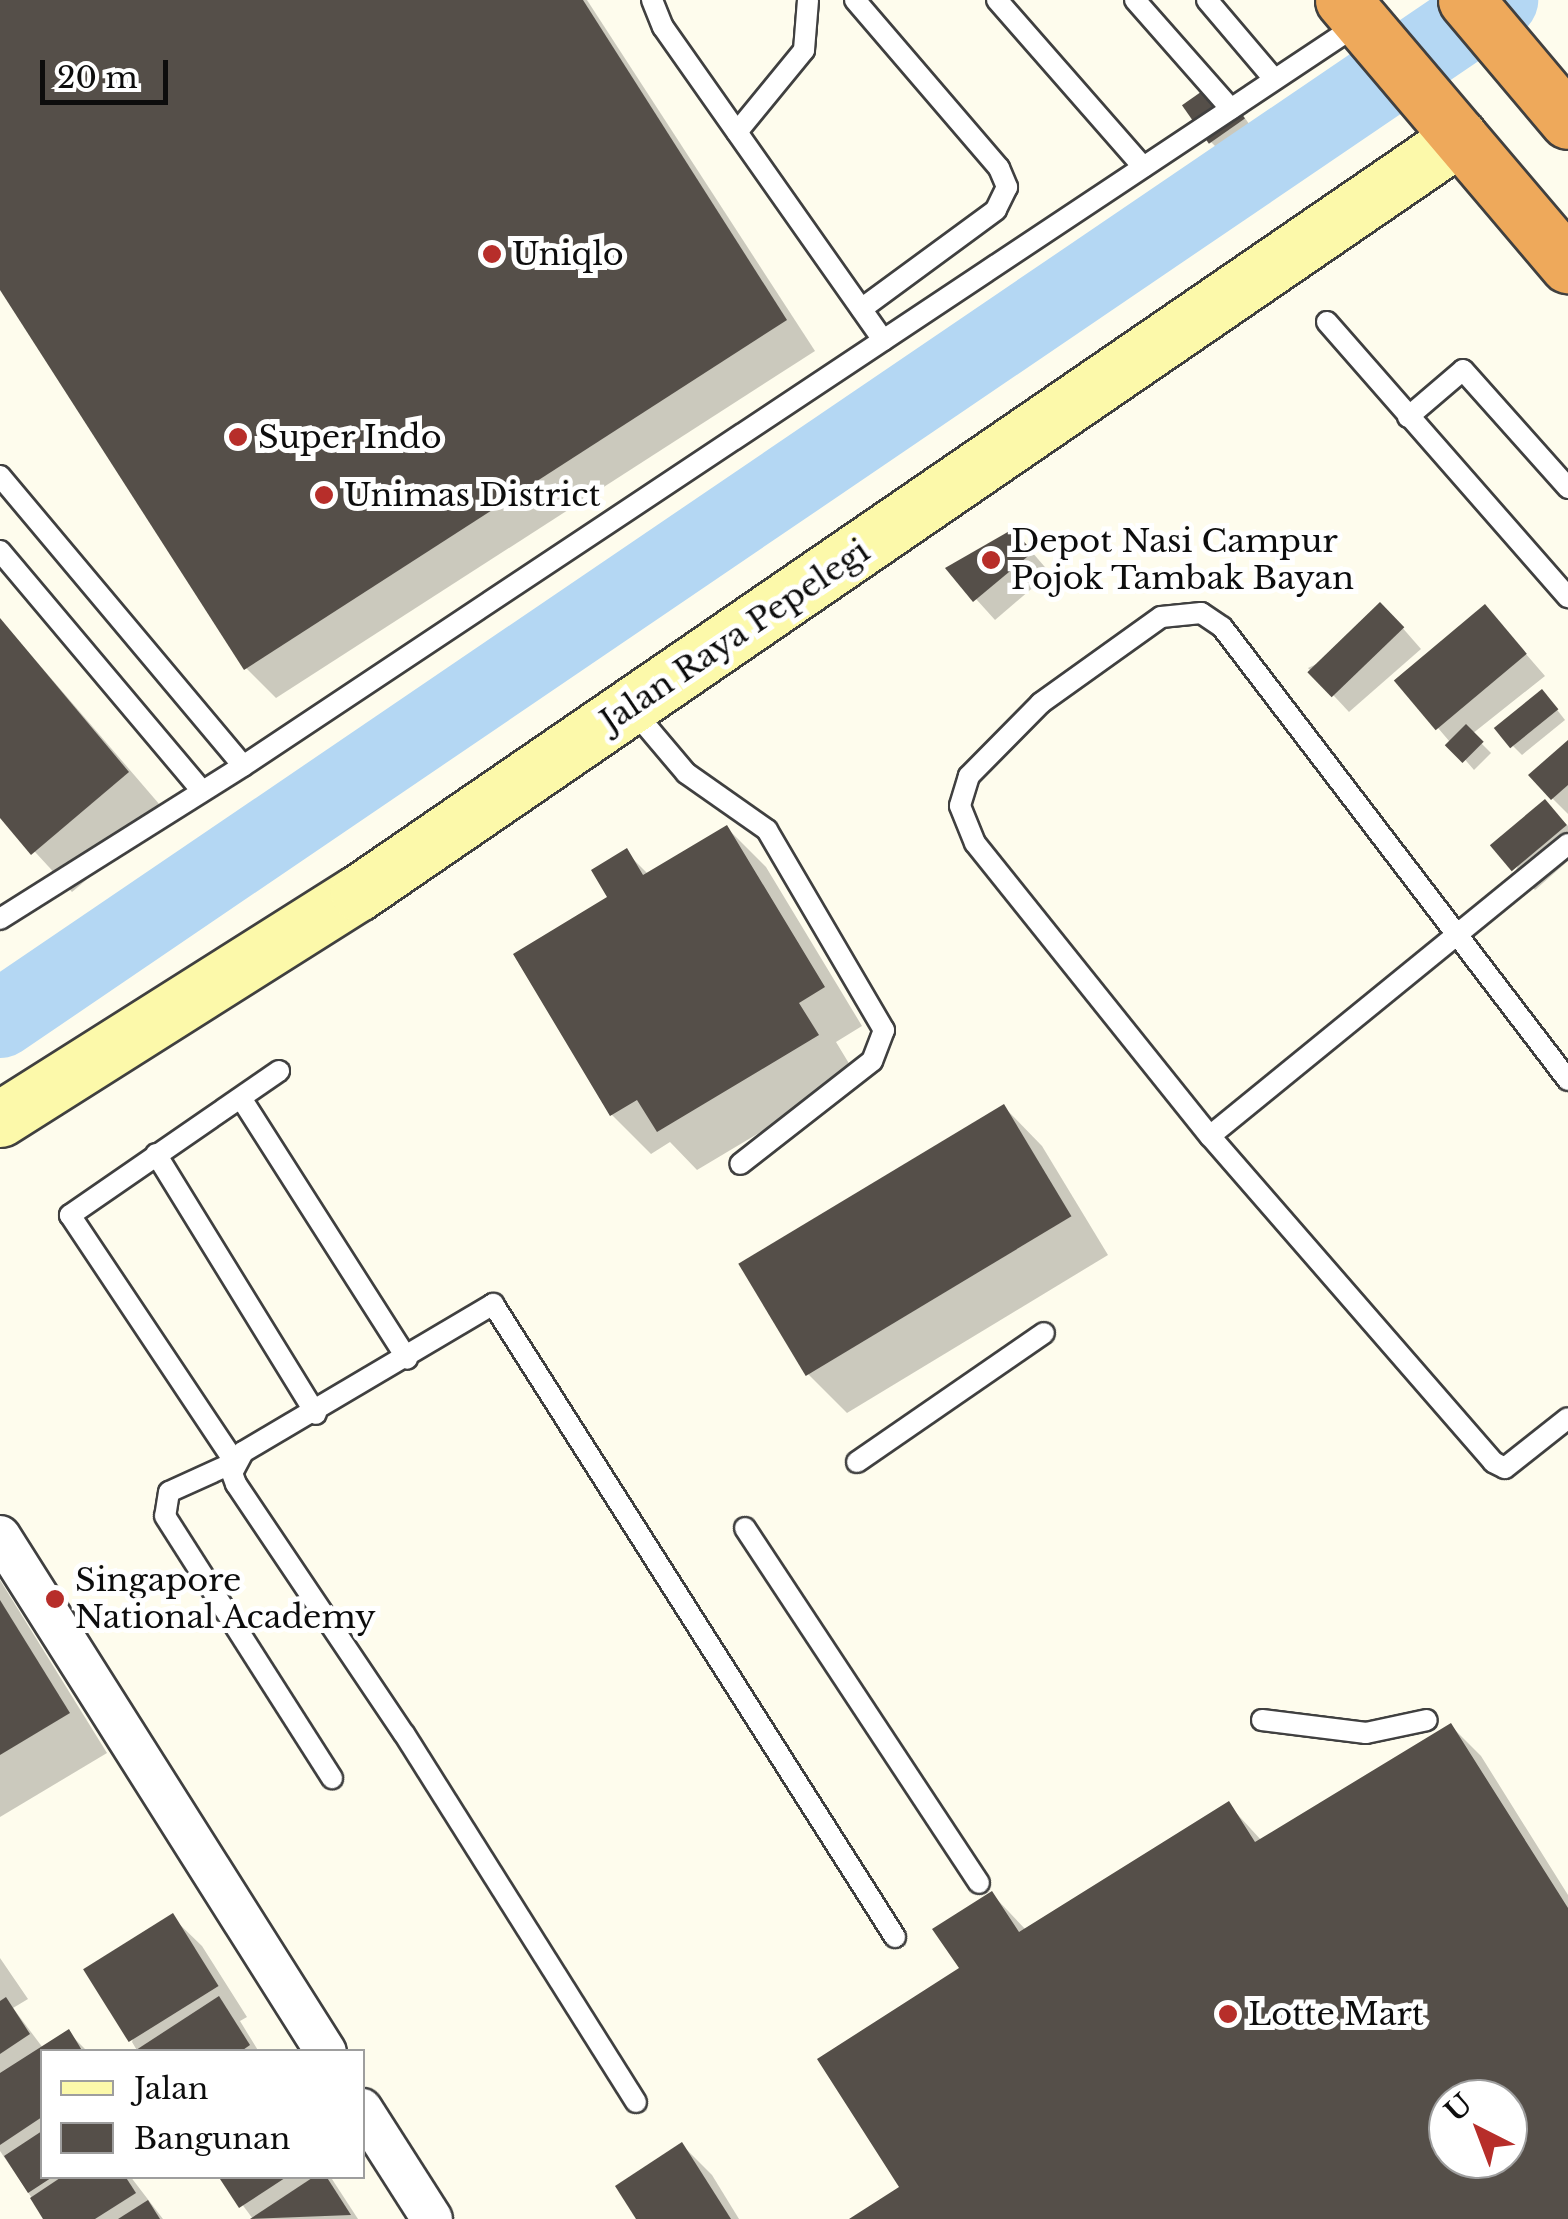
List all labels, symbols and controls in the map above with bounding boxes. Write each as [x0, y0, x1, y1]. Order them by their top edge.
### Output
scale bar [45, 40, 172, 102]
text: 20 m [57, 59, 138, 96]
place label: Uniqlo [512, 235, 624, 273]
marker: Uniqlo [481, 243, 503, 265]
place label: Super Indo [258, 418, 442, 456]
marker: Super Indo [227, 426, 249, 448]
place label: Unimas District [344, 476, 601, 514]
marker: Unimas District [313, 484, 335, 506]
place label: Depot Nasi Campur Pojok Tambak Bayan [1011, 523, 1356, 598]
street label: Jalan Raya Pepelegi [593, 532, 877, 740]
marker: Depot Nasi Campur Pojok Tambak Bayan [980, 549, 1002, 571]
place label: Singapore National Academy [75, 1562, 377, 1637]
marker: Singapore National Academy [44, 1588, 66, 1610]
place label: Lotte Mart [1248, 1995, 1424, 2033]
marker: Lotte Mart [1217, 2003, 1239, 2025]
legend [40, 2049, 365, 2179]
text: Jalan [134, 2070, 209, 2107]
north arrow [1428, 2079, 1528, 2179]
text: U [1438, 2087, 1480, 2129]
text: Bangunan [134, 2120, 290, 2157]

